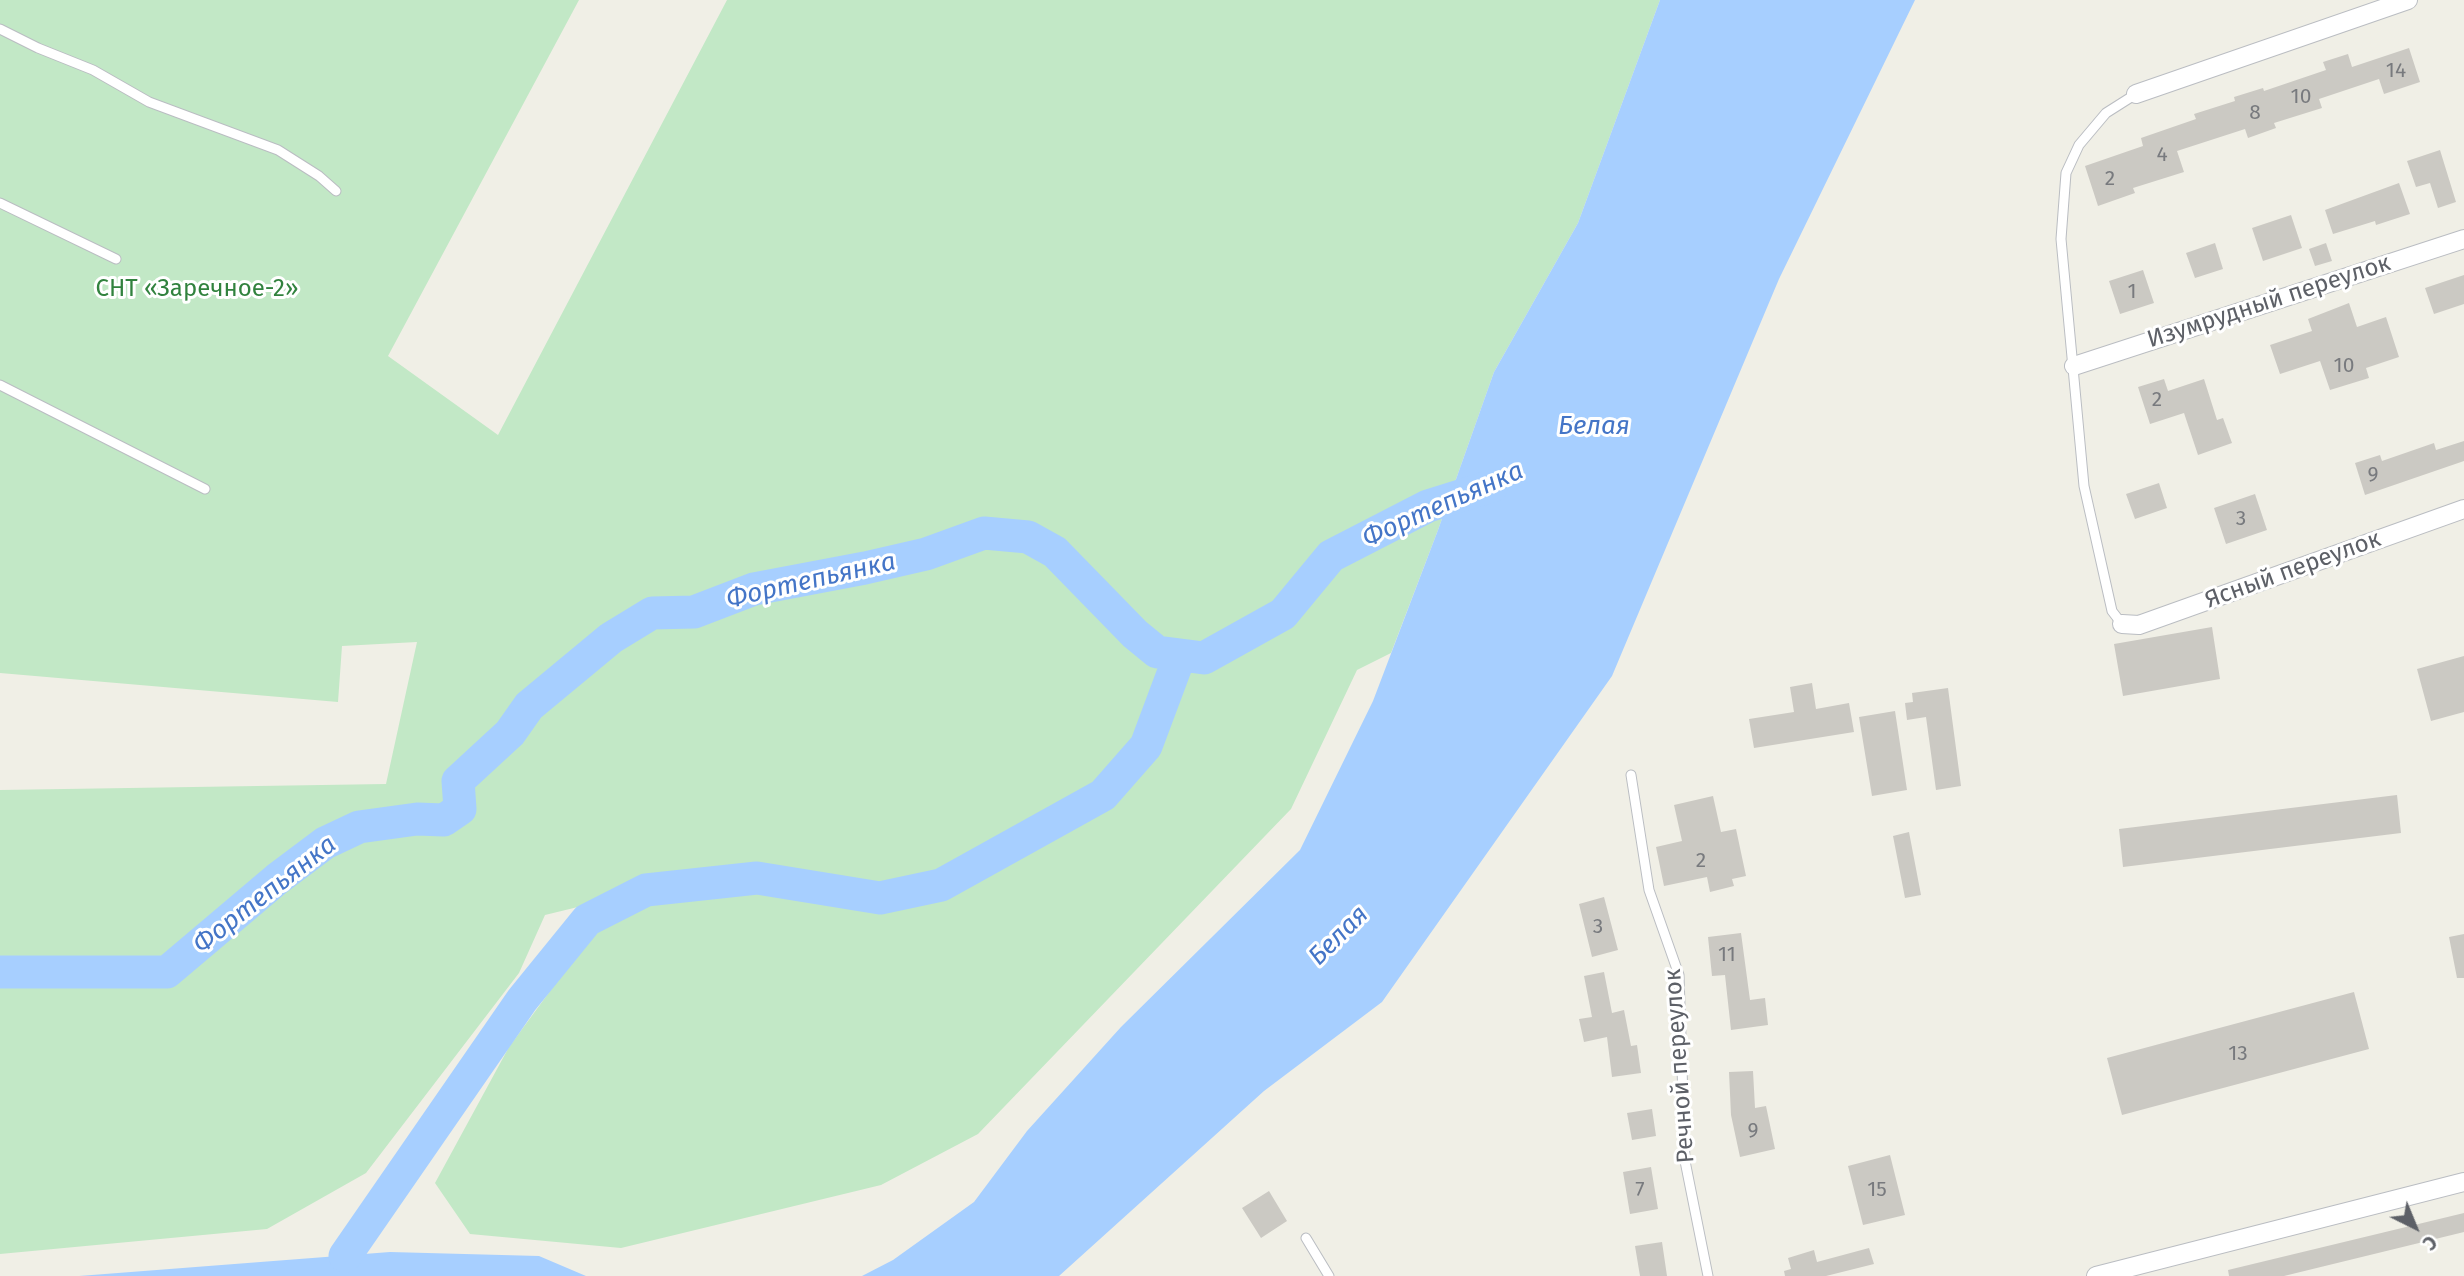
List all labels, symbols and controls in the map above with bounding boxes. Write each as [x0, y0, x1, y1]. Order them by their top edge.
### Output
house number: 14 [2386, 58, 2406, 84]
house number: 10 [2291, 84, 2311, 110]
house number: 8 [2249, 100, 2261, 126]
house number: 4 [2156, 142, 2168, 168]
house number: 2 [2105, 166, 2115, 192]
street label: Изумрудный переулок [2144, 249, 2394, 355]
park label: СНТ «Заречное-2» [96, 275, 298, 303]
house number: 1 [2127, 279, 2137, 305]
house number: 10 [2334, 353, 2354, 379]
house number: 2 [2152, 387, 2162, 413]
water label: Белая [1558, 411, 1630, 443]
water label: Фортепьянка [1358, 456, 1528, 554]
house number: 9 [2367, 462, 2379, 488]
house number: 3 [2236, 506, 2246, 532]
street label: Ясный переулок [2201, 525, 2385, 615]
water label: Фортепьянка [723, 546, 899, 616]
water label: Фортепьянка [187, 829, 343, 961]
house number: 2 [1696, 848, 1706, 874]
water label: Белая [1303, 900, 1375, 972]
house number: 3 [1593, 914, 1603, 940]
house number: 11 [1718, 942, 1736, 968]
street label: Речной переулок [1659, 968, 1701, 1164]
house number: 13 [2228, 1041, 2248, 1067]
house number: 9 [1747, 1118, 1759, 1144]
house number: 7 [1635, 1177, 1645, 1203]
house number: 15 [1867, 1177, 1887, 1203]
north arrow [2380, 1192, 2450, 1262]
text: С [2418, 1231, 2442, 1255]

